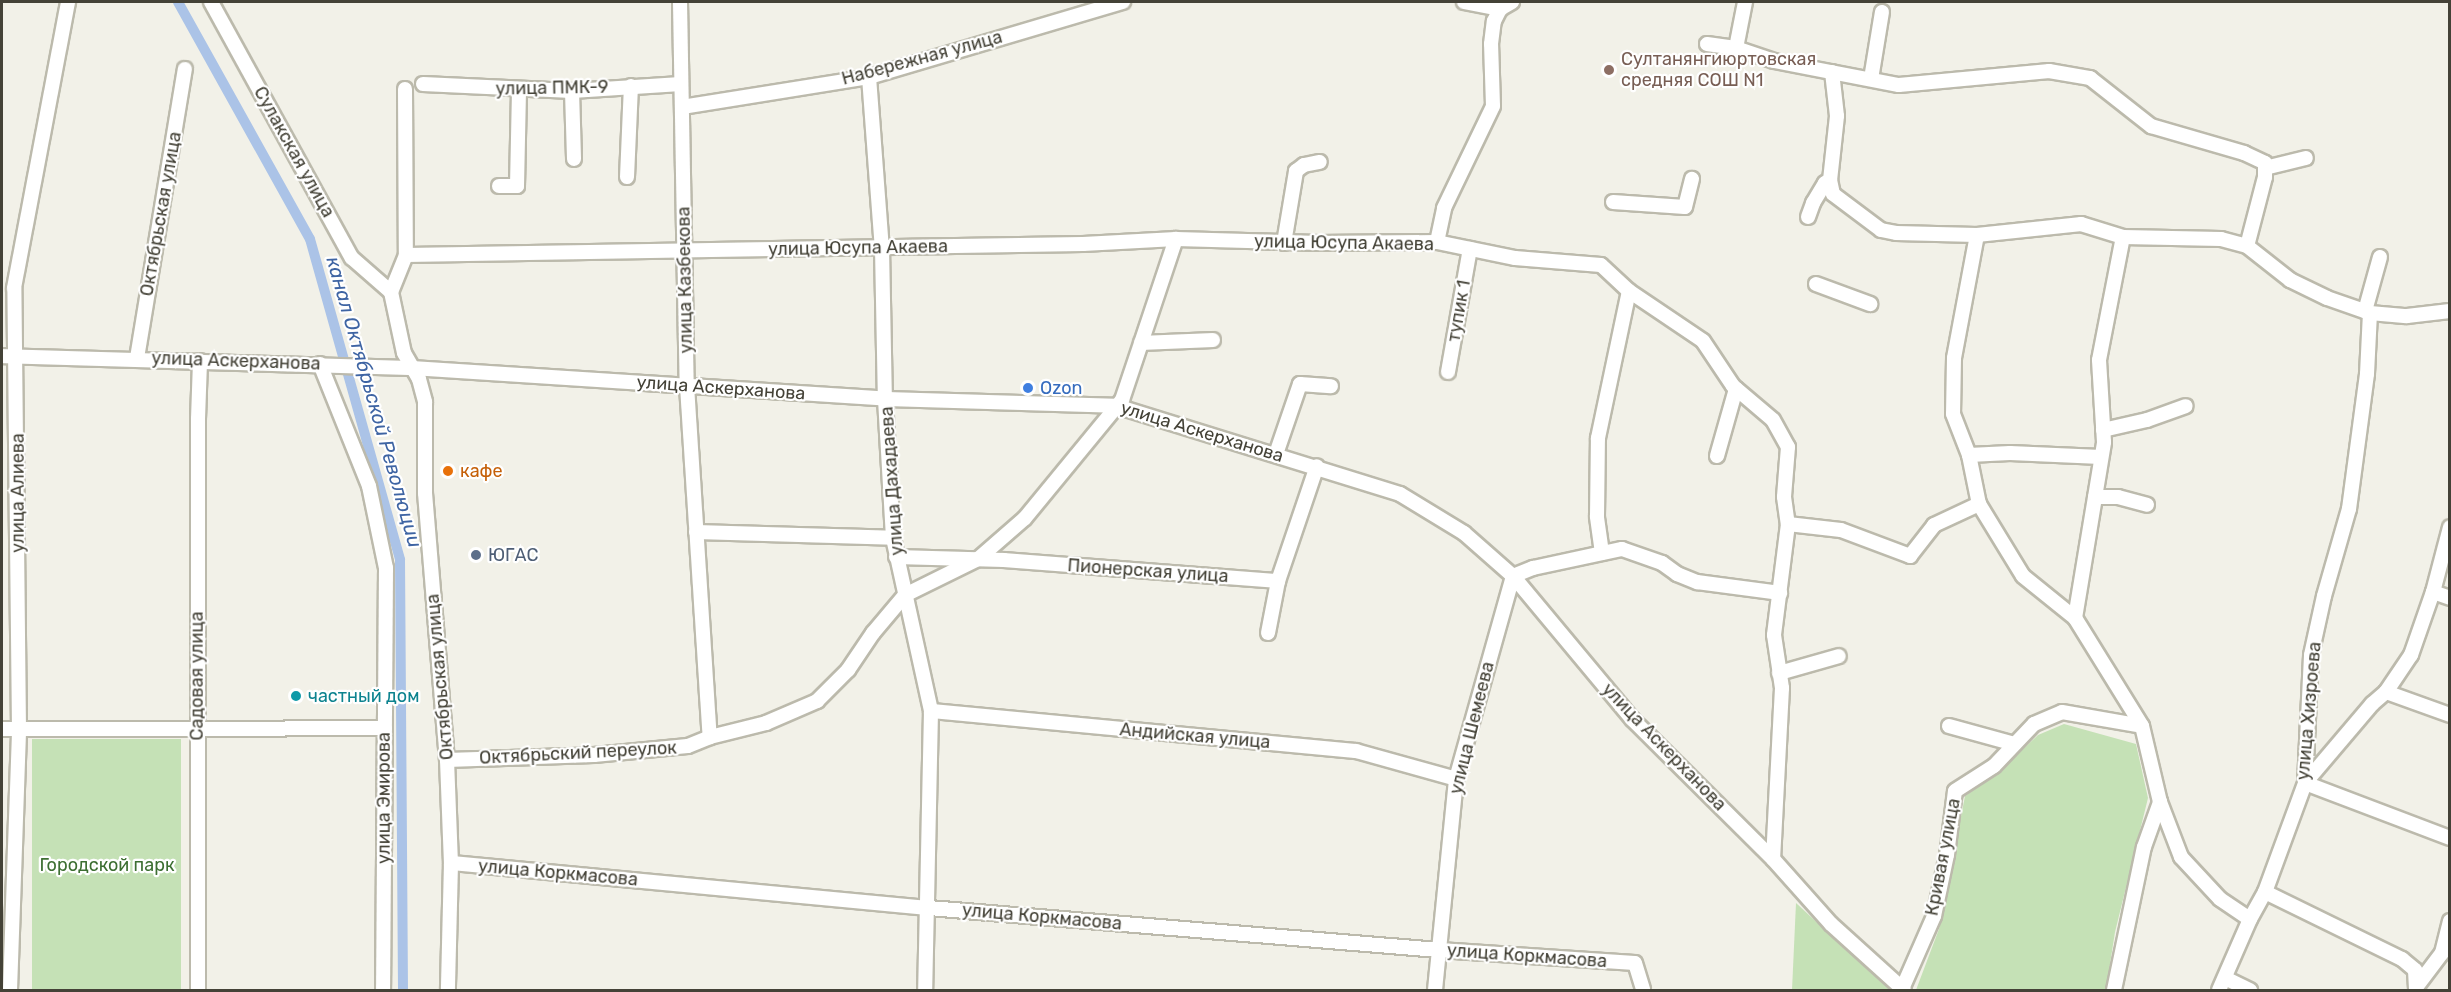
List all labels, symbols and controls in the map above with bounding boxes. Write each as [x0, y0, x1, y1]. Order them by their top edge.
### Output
street label: Набережная улица [839, 26, 1005, 90]
place label: Султанянгиюртовская средняя СОШ N1 [1621, 49, 1816, 92]
marker: Султанянгиюртовская средняя СОШ N1 [1602, 63, 1616, 77]
street label: улица ПМК-9 [495, 76, 609, 100]
street label: Сулакская улица [249, 83, 339, 221]
street label: Октябрьская улица [136, 130, 186, 298]
street label: улица Казбекова [673, 206, 697, 354]
street label: улица Юсупа Акаева [1254, 231, 1434, 255]
street label: улица Юсупа Акаева [768, 236, 948, 260]
water label: канал Октябрьской Революции [321, 254, 427, 550]
street label: тупик 1 [1443, 278, 1475, 344]
street label: улица Аскерханова [151, 347, 321, 375]
street label: улица Аскерханова [636, 371, 806, 405]
place label: Ozon [1040, 377, 1082, 399]
marker: Ozon [1021, 381, 1035, 395]
street label: улица Аскерханова [1118, 397, 1286, 467]
street label: улица Дахадаева [876, 406, 908, 556]
street label: улица Алиева [7, 433, 29, 553]
place label: кафе [460, 460, 503, 482]
marker: кафе [441, 464, 455, 478]
place label: ЮГАС [488, 544, 539, 566]
marker: ЮГАС [469, 548, 483, 562]
street label: Пионерская улица [1067, 555, 1229, 587]
street label: Октябрьская улица [422, 593, 458, 761]
street label: Садовая улица [186, 611, 208, 741]
street label: улица Хизроева [2292, 641, 2326, 781]
street label: улица Шемеева [1445, 659, 1499, 797]
street label: улица Аскерханова [1597, 679, 1731, 815]
place label: частный дом [308, 685, 419, 707]
marker: частный дом [289, 689, 303, 703]
street label: Андийская улица [1119, 719, 1271, 753]
street label: улица Эмирова [373, 732, 395, 864]
street label: Октябрьский переулок [479, 737, 677, 769]
street label: Кривая улица [1921, 796, 1965, 918]
park label: Городской парк [39, 854, 175, 876]
street label: улица Коркмасова [477, 855, 639, 891]
street label: улица Коркмасова [961, 899, 1123, 935]
street label: улица Коркмасова [1446, 940, 1608, 972]

